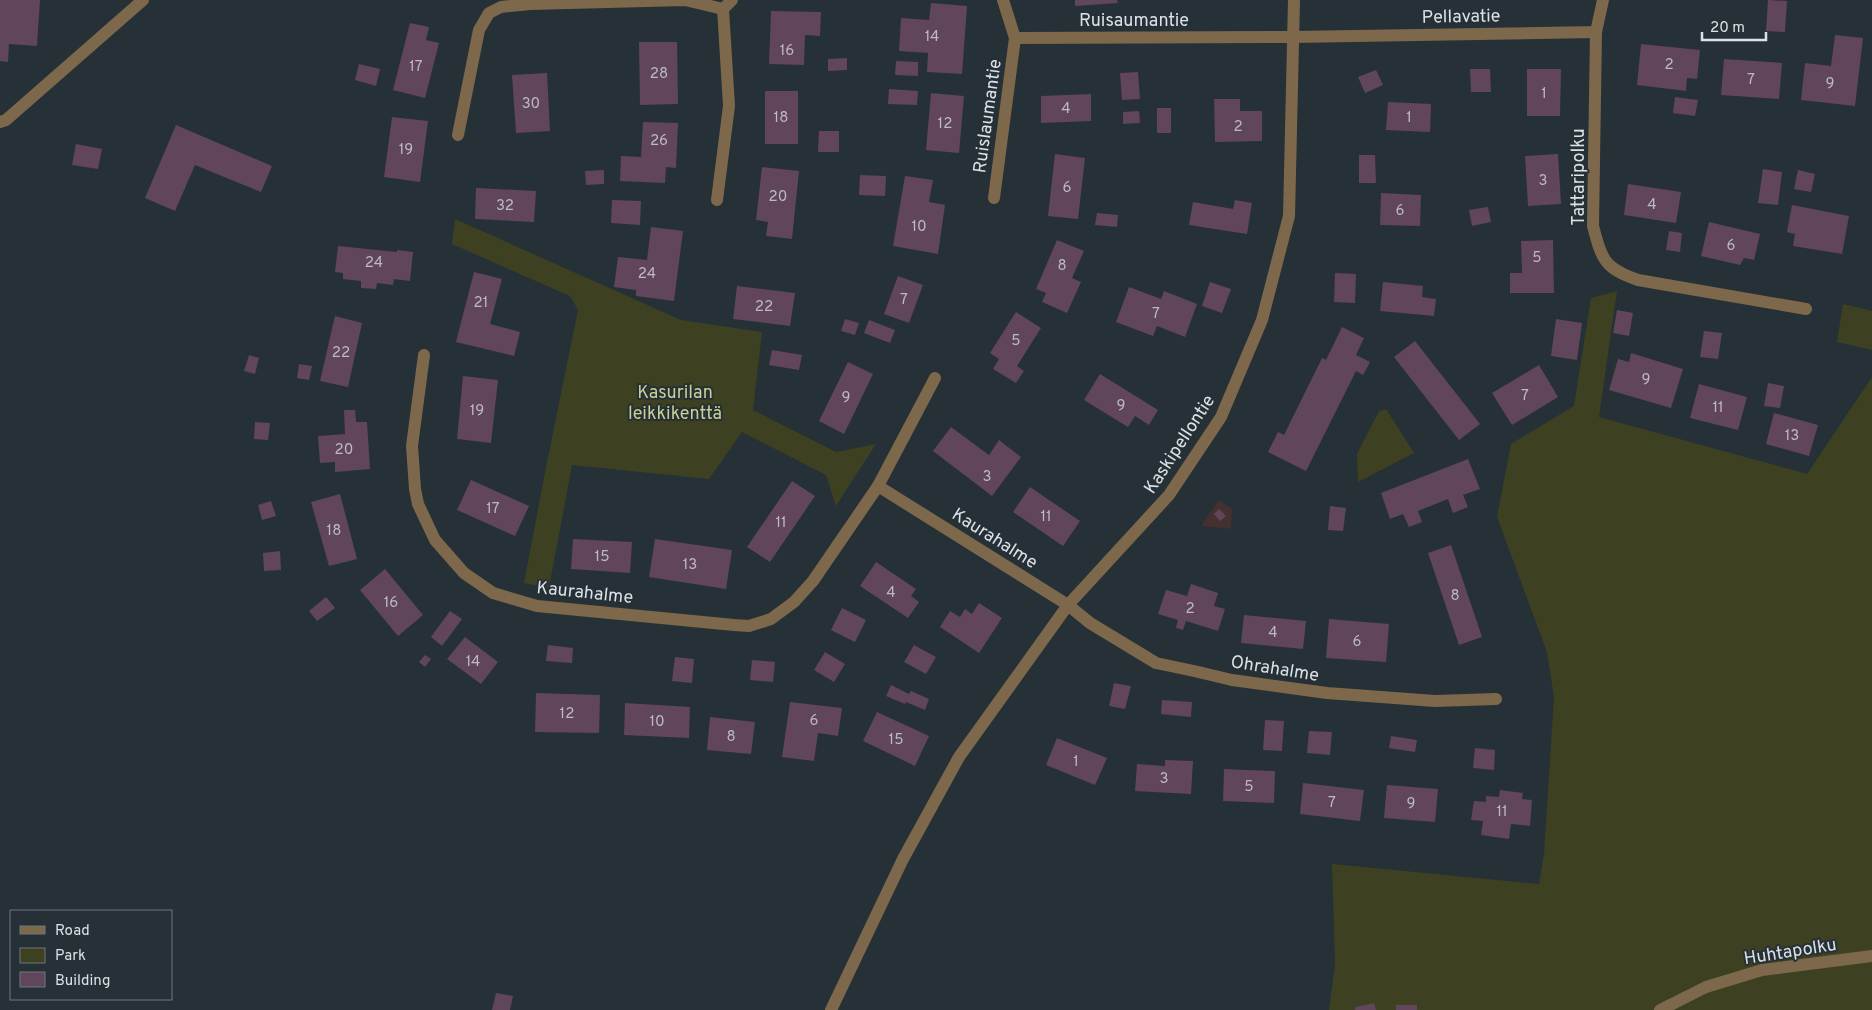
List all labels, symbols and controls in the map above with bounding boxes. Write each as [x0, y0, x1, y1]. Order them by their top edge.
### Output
street label: Pellavatie [1421, 5, 1501, 30]
street label: Ruisaumantie [1079, 10, 1189, 33]
scale bar [1702, 10, 1766, 42]
text: 20 m [1710, 19, 1745, 38]
house number: 14 [925, 28, 939, 47]
house number: 16 [780, 42, 794, 61]
house number: 2 [1664, 56, 1674, 75]
house number: 17 [409, 58, 423, 77]
street label: Ruislaumantie [969, 58, 1008, 175]
house number: 28 [650, 65, 668, 84]
house number: 7 [1747, 71, 1755, 90]
house number: 9 [1826, 75, 1834, 94]
house number: 1 [1541, 85, 1547, 104]
house number: 30 [522, 95, 540, 114]
house number: 4 [1061, 100, 1071, 119]
house number: 18 [774, 109, 788, 128]
house number: 1 [1406, 109, 1412, 128]
house number: 12 [938, 115, 952, 134]
house number: 2 [1233, 118, 1243, 137]
street label: Tattaripolku [1568, 128, 1591, 226]
house number: 26 [650, 132, 668, 151]
house number: 19 [399, 141, 413, 160]
house number: 3 [1538, 172, 1548, 191]
house number: 6 [1063, 179, 1072, 198]
house number: 20 [769, 188, 787, 207]
house number: 4 [1647, 196, 1657, 215]
house number: 32 [496, 197, 514, 216]
house number: 6 [1396, 202, 1405, 221]
house number: 10 [911, 218, 927, 237]
house number: 6 [1727, 237, 1736, 256]
house number: 5 [1532, 249, 1542, 268]
house number: 24 [365, 254, 383, 273]
house number: 8 [1057, 257, 1067, 276]
house number: 24 [638, 265, 656, 284]
house number: 7 [900, 291, 908, 310]
house number: 21 [474, 294, 488, 313]
house number: 22 [755, 298, 773, 317]
house number: 7 [1152, 305, 1160, 324]
house number: 5 [1011, 332, 1021, 351]
house number: 22 [332, 344, 350, 363]
house number: 9 [1642, 371, 1650, 390]
park label: Kasurilan leikkikenttä [628, 382, 722, 426]
house number: 7 [1521, 387, 1529, 406]
house number: 9 [842, 389, 850, 408]
street label: Kaskipellontie [1140, 391, 1221, 499]
house number: 9 [1117, 397, 1125, 416]
house number: 11 [1712, 399, 1724, 418]
house number: 19 [470, 402, 484, 421]
house number: 13 [1785, 427, 1799, 446]
house number: 20 [335, 441, 353, 460]
house number: 3 [982, 468, 992, 487]
house number: 17 [486, 500, 500, 519]
street label: Kaurahalme [947, 504, 1041, 575]
house number: 11 [1040, 508, 1052, 527]
house number: 11 [775, 514, 787, 533]
house number: 18 [327, 522, 341, 541]
house number: 15 [595, 548, 609, 567]
house number: 13 [683, 556, 697, 575]
street label: Kaurahalme [535, 577, 634, 610]
house number: 4 [886, 584, 896, 603]
house number: 8 [1450, 587, 1460, 606]
house number: 16 [384, 594, 398, 613]
house number: 2 [1185, 600, 1195, 619]
house number: 4 [1268, 624, 1278, 643]
house number: 6 [1353, 633, 1362, 652]
street label: Ohrahalme [1229, 651, 1321, 688]
house number: 14 [466, 653, 480, 672]
house number: 12 [560, 705, 574, 724]
house number: 6 [810, 712, 819, 731]
house number: 10 [649, 713, 665, 732]
house number: 8 [726, 728, 736, 747]
house number: 15 [889, 731, 903, 750]
house number: 1 [1073, 753, 1079, 772]
house number: 3 [1159, 770, 1169, 789]
house number: 5 [1244, 778, 1254, 797]
house number: 7 [1328, 794, 1336, 813]
house number: 9 [1407, 795, 1415, 814]
house number: 11 [1496, 803, 1508, 822]
legend [10, 910, 172, 1000]
text: Road [55, 922, 90, 941]
street label: Huhtapolku [1742, 934, 1838, 971]
text: Park [55, 947, 86, 966]
text: Building [55, 972, 110, 991]

